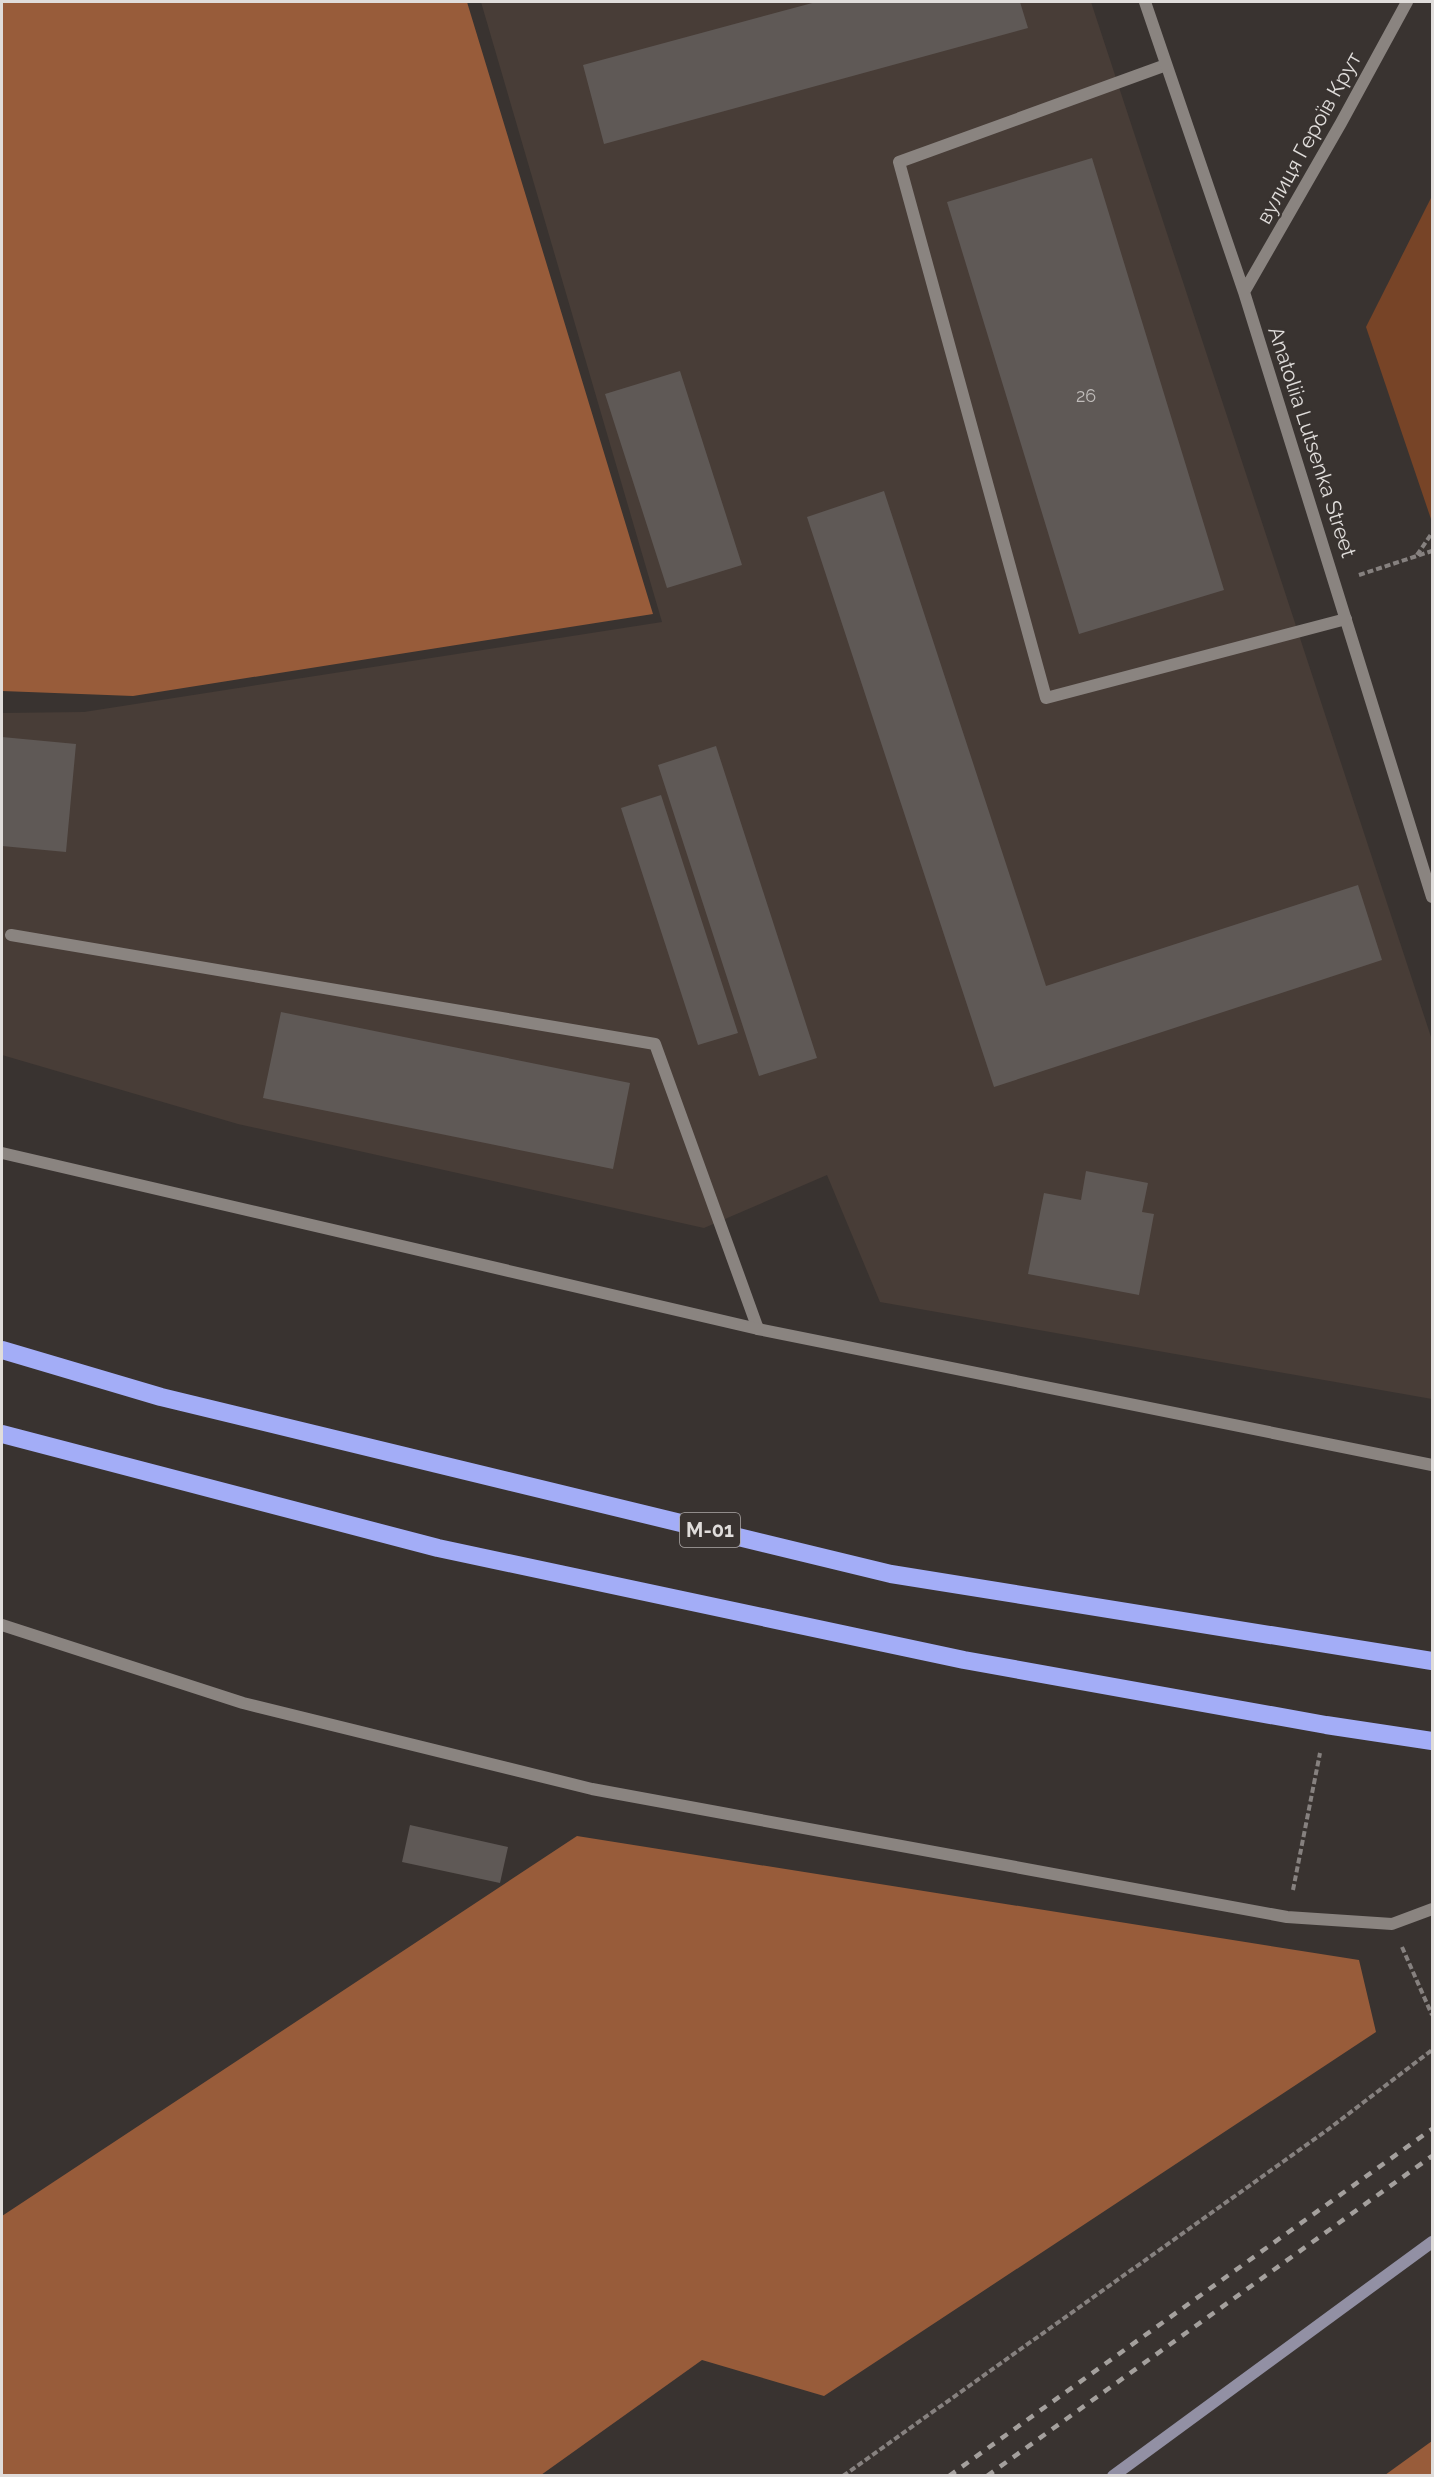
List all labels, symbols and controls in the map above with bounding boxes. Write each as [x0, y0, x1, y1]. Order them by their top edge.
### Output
street label: вулиця Героїв Крут [1251, 48, 1366, 228]
street label: Anatoliia Lutsenka Street [1263, 323, 1362, 560]
house number: 26 [1076, 385, 1096, 406]
road number: М-01 [680, 1513, 740, 1547]

